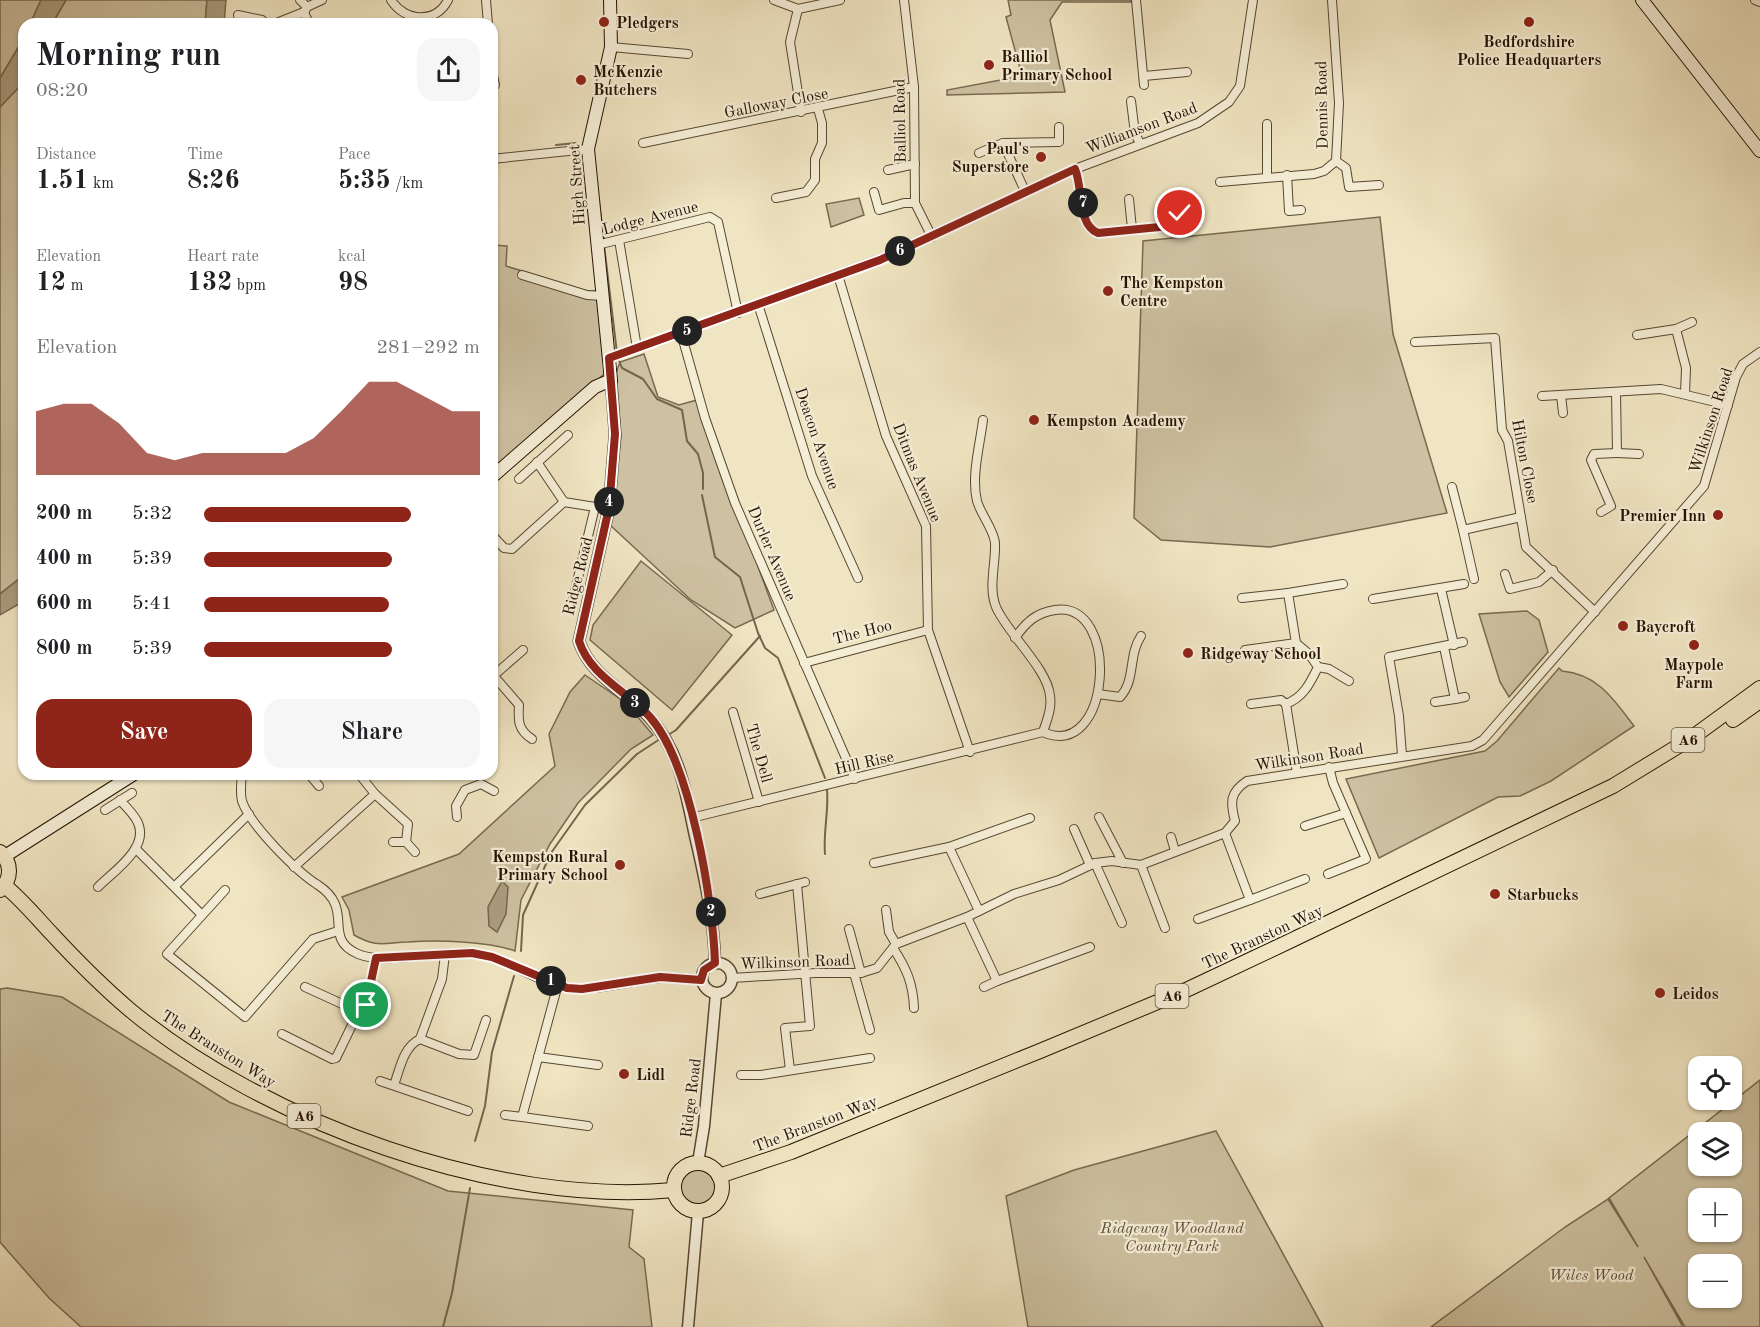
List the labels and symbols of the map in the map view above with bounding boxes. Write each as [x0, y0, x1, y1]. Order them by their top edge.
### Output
marker: Pledgers [597, 15, 611, 29]
marker: Bedfordshire Police Headquarters [1522, 15, 1536, 29]
place label: Pledgers [616, 16, 679, 32]
place label: Bedfordshire Police Headquarters [1457, 35, 1601, 69]
place label: Balliol Primary School [1001, 50, 1112, 84]
marker: Balliol Primary School [982, 58, 996, 72]
street label: Dennis Road [1314, 61, 1332, 149]
place label: McKenzie Butchers [593, 65, 663, 99]
marker: McKenzie Butchers [574, 73, 588, 87]
street label: Balliol Road [892, 79, 910, 163]
street label: Galloway Close [723, 86, 830, 122]
street label: Williamson Road [1084, 100, 1200, 157]
place label: Paul's Superstore [952, 142, 1029, 176]
street label: High Street [567, 143, 589, 226]
marker: Paul's Superstore [1034, 150, 1048, 164]
pin [1154, 187, 1205, 238]
pin: 7 [1068, 188, 1098, 218]
street label: Lodge Avenue [601, 199, 700, 239]
pin: 6 [885, 236, 915, 266]
place label: The Kempston Centre [1120, 276, 1224, 310]
marker: The Kempston Centre [1101, 284, 1115, 298]
pin: 5 [672, 316, 702, 346]
street label: Wilkinson Road [1687, 366, 1736, 475]
street label: Deacon Avenue [791, 386, 841, 492]
marker: Kempston Academy [1027, 413, 1041, 427]
place label: Kempston Academy [1046, 414, 1186, 430]
street label: Hilton Close [1508, 418, 1540, 505]
street label: Ditmas Avenue [889, 421, 943, 525]
pin: 4 [594, 487, 624, 517]
street label: Durler Avenue [744, 504, 798, 603]
marker: Premier Inn [1711, 508, 1725, 522]
place label: Premier Inn [1619, 509, 1706, 525]
street label: Ridge Road [561, 536, 596, 617]
street label: The Hoo [831, 618, 894, 648]
marker: Baycroft [1616, 619, 1630, 633]
place label: Baycroft [1635, 620, 1696, 636]
marker: Maypole Farm [1687, 638, 1701, 652]
marker: Ridgeway School [1181, 646, 1195, 660]
place label: Ridgeway School [1200, 647, 1321, 663]
place label: Maypole Farm [1664, 658, 1724, 692]
pin: 3 [620, 688, 650, 718]
street label: The Dell [742, 722, 774, 785]
road number: A6 [1672, 728, 1704, 752]
street label: Wilkinson Road [1254, 741, 1365, 774]
street label: Hill Rise [833, 749, 896, 779]
place label: Kempston Rural Primary School [492, 850, 608, 884]
marker: Kempston Rural Primary School [613, 858, 627, 872]
marker: Starbucks [1488, 887, 1502, 901]
place label: Starbucks [1507, 888, 1579, 904]
pin: 2 [696, 897, 726, 927]
street label: The Branston Way [1200, 903, 1326, 973]
street label: Wilkinson Road [740, 953, 850, 973]
pin: 1 [536, 966, 566, 996]
pin [340, 979, 391, 1030]
road number: A6 [1156, 984, 1188, 1008]
marker: Leidos [1653, 986, 1667, 1000]
place label: Leidos [1672, 987, 1719, 1003]
street label: The Branston Way [158, 1008, 278, 1092]
street label: Ridge Road [679, 1057, 705, 1139]
marker: Lidl [617, 1067, 631, 1081]
place label: Lidl [636, 1068, 665, 1084]
street label: The Branston Way [751, 1094, 881, 1156]
road number: A6 [288, 1104, 320, 1128]
park label: Ridgeway Woodland Country Park [1099, 1221, 1244, 1255]
park label: Wiles Wood [1549, 1268, 1634, 1284]

